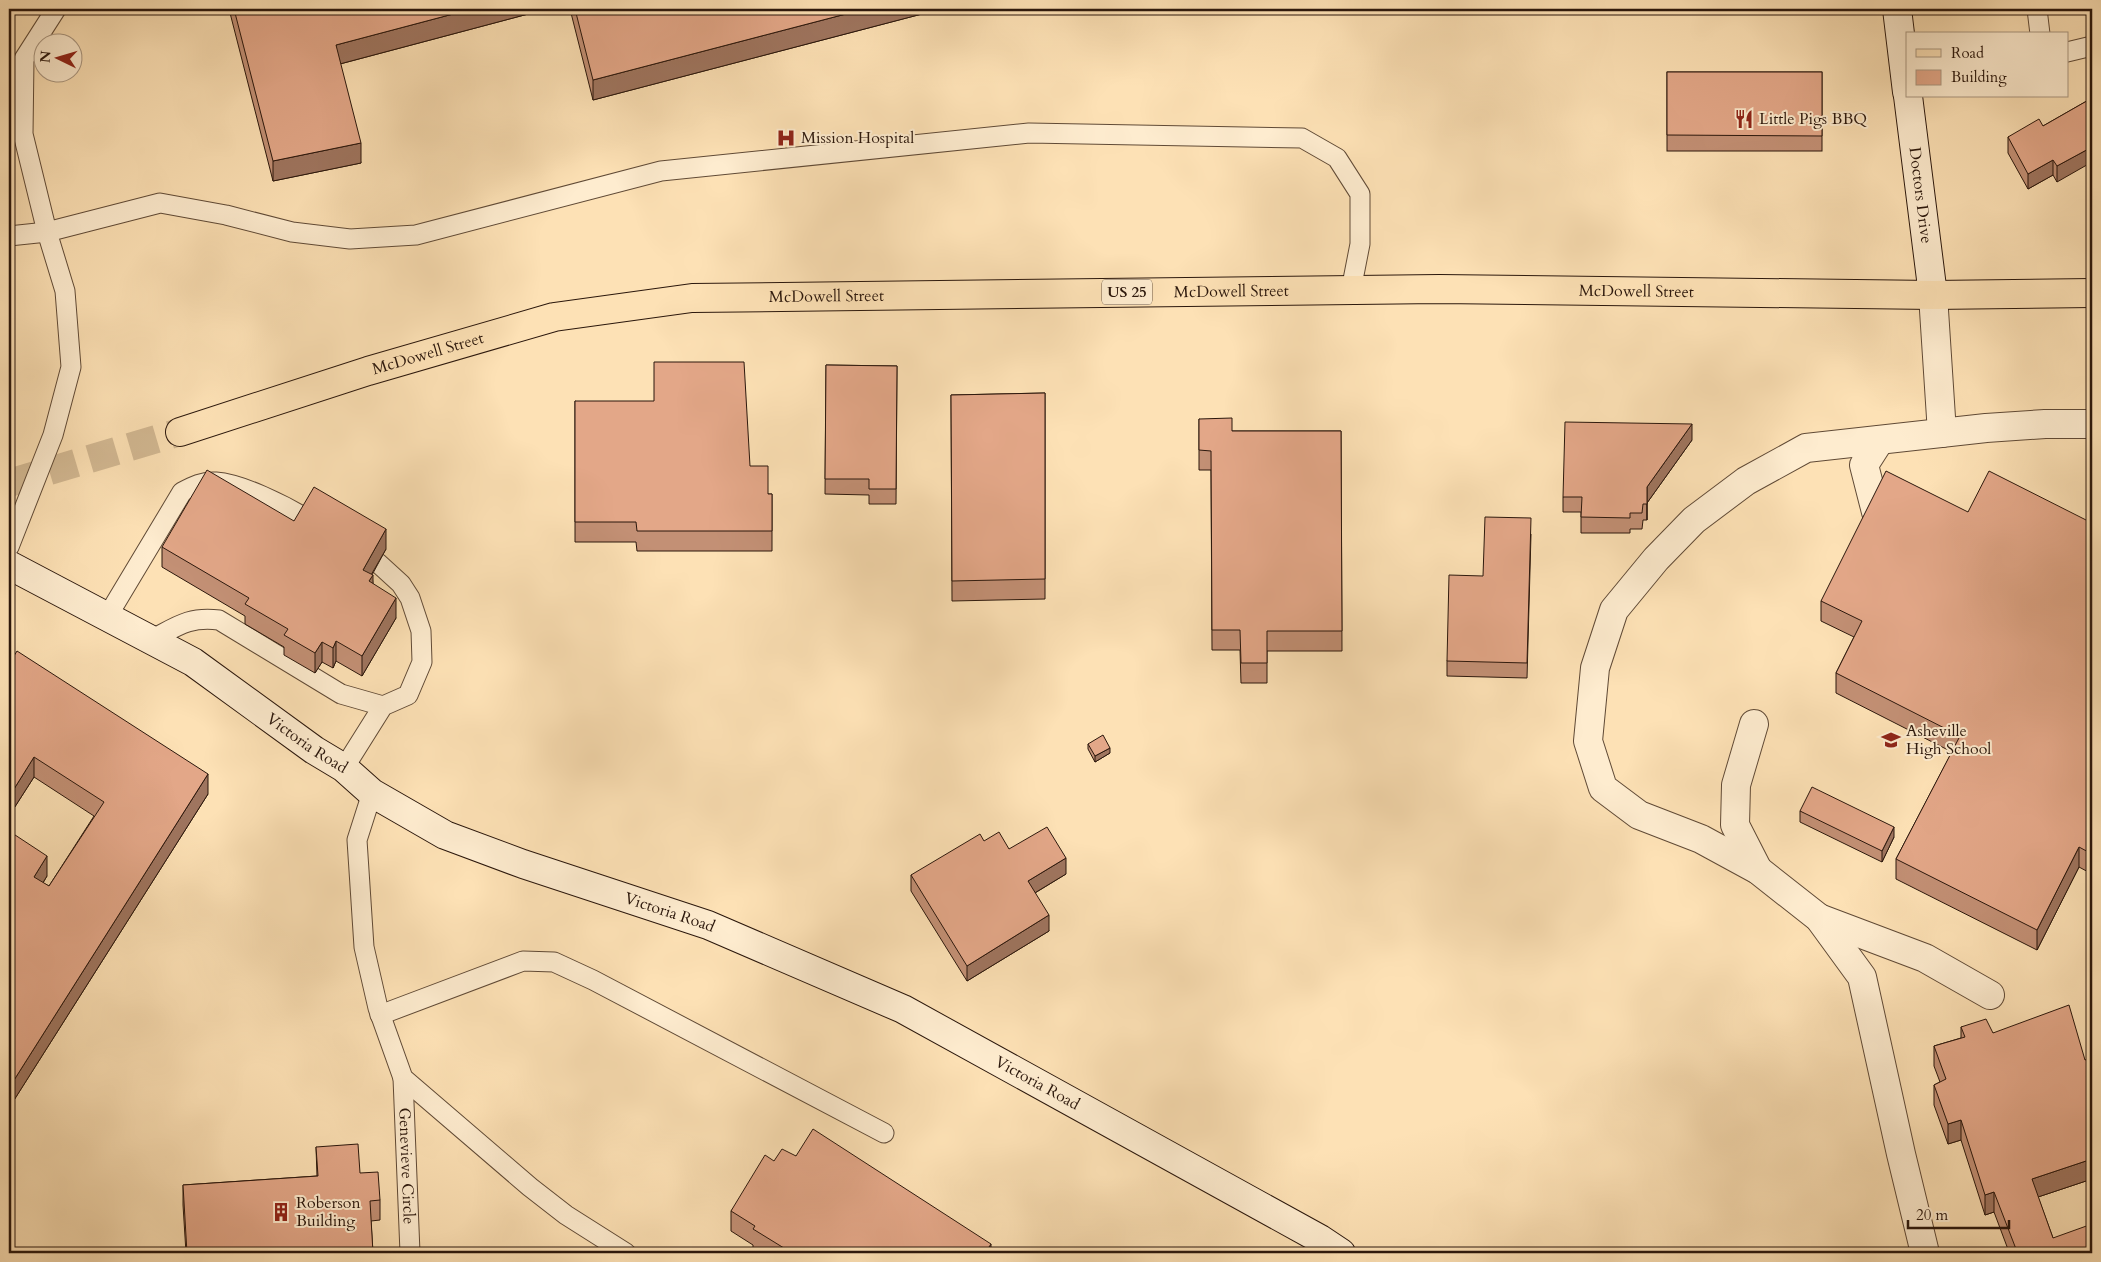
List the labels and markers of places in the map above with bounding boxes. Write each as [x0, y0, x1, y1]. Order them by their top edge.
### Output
restaurant icon: Little Pigs BBQ [1733, 108, 1755, 130]
place label: Little Pigs BBQ [1759, 108, 1867, 130]
hospital icon: Mission Hospital [775, 127, 797, 149]
place label: Mission Hospital [801, 127, 914, 149]
place label: Asheville High School [1906, 720, 1991, 760]
school or university icon: Asheville High School [1880, 729, 1902, 751]
place label: Roberson Building [296, 1192, 361, 1232]
building icon: Roberson Building [270, 1201, 292, 1223]

